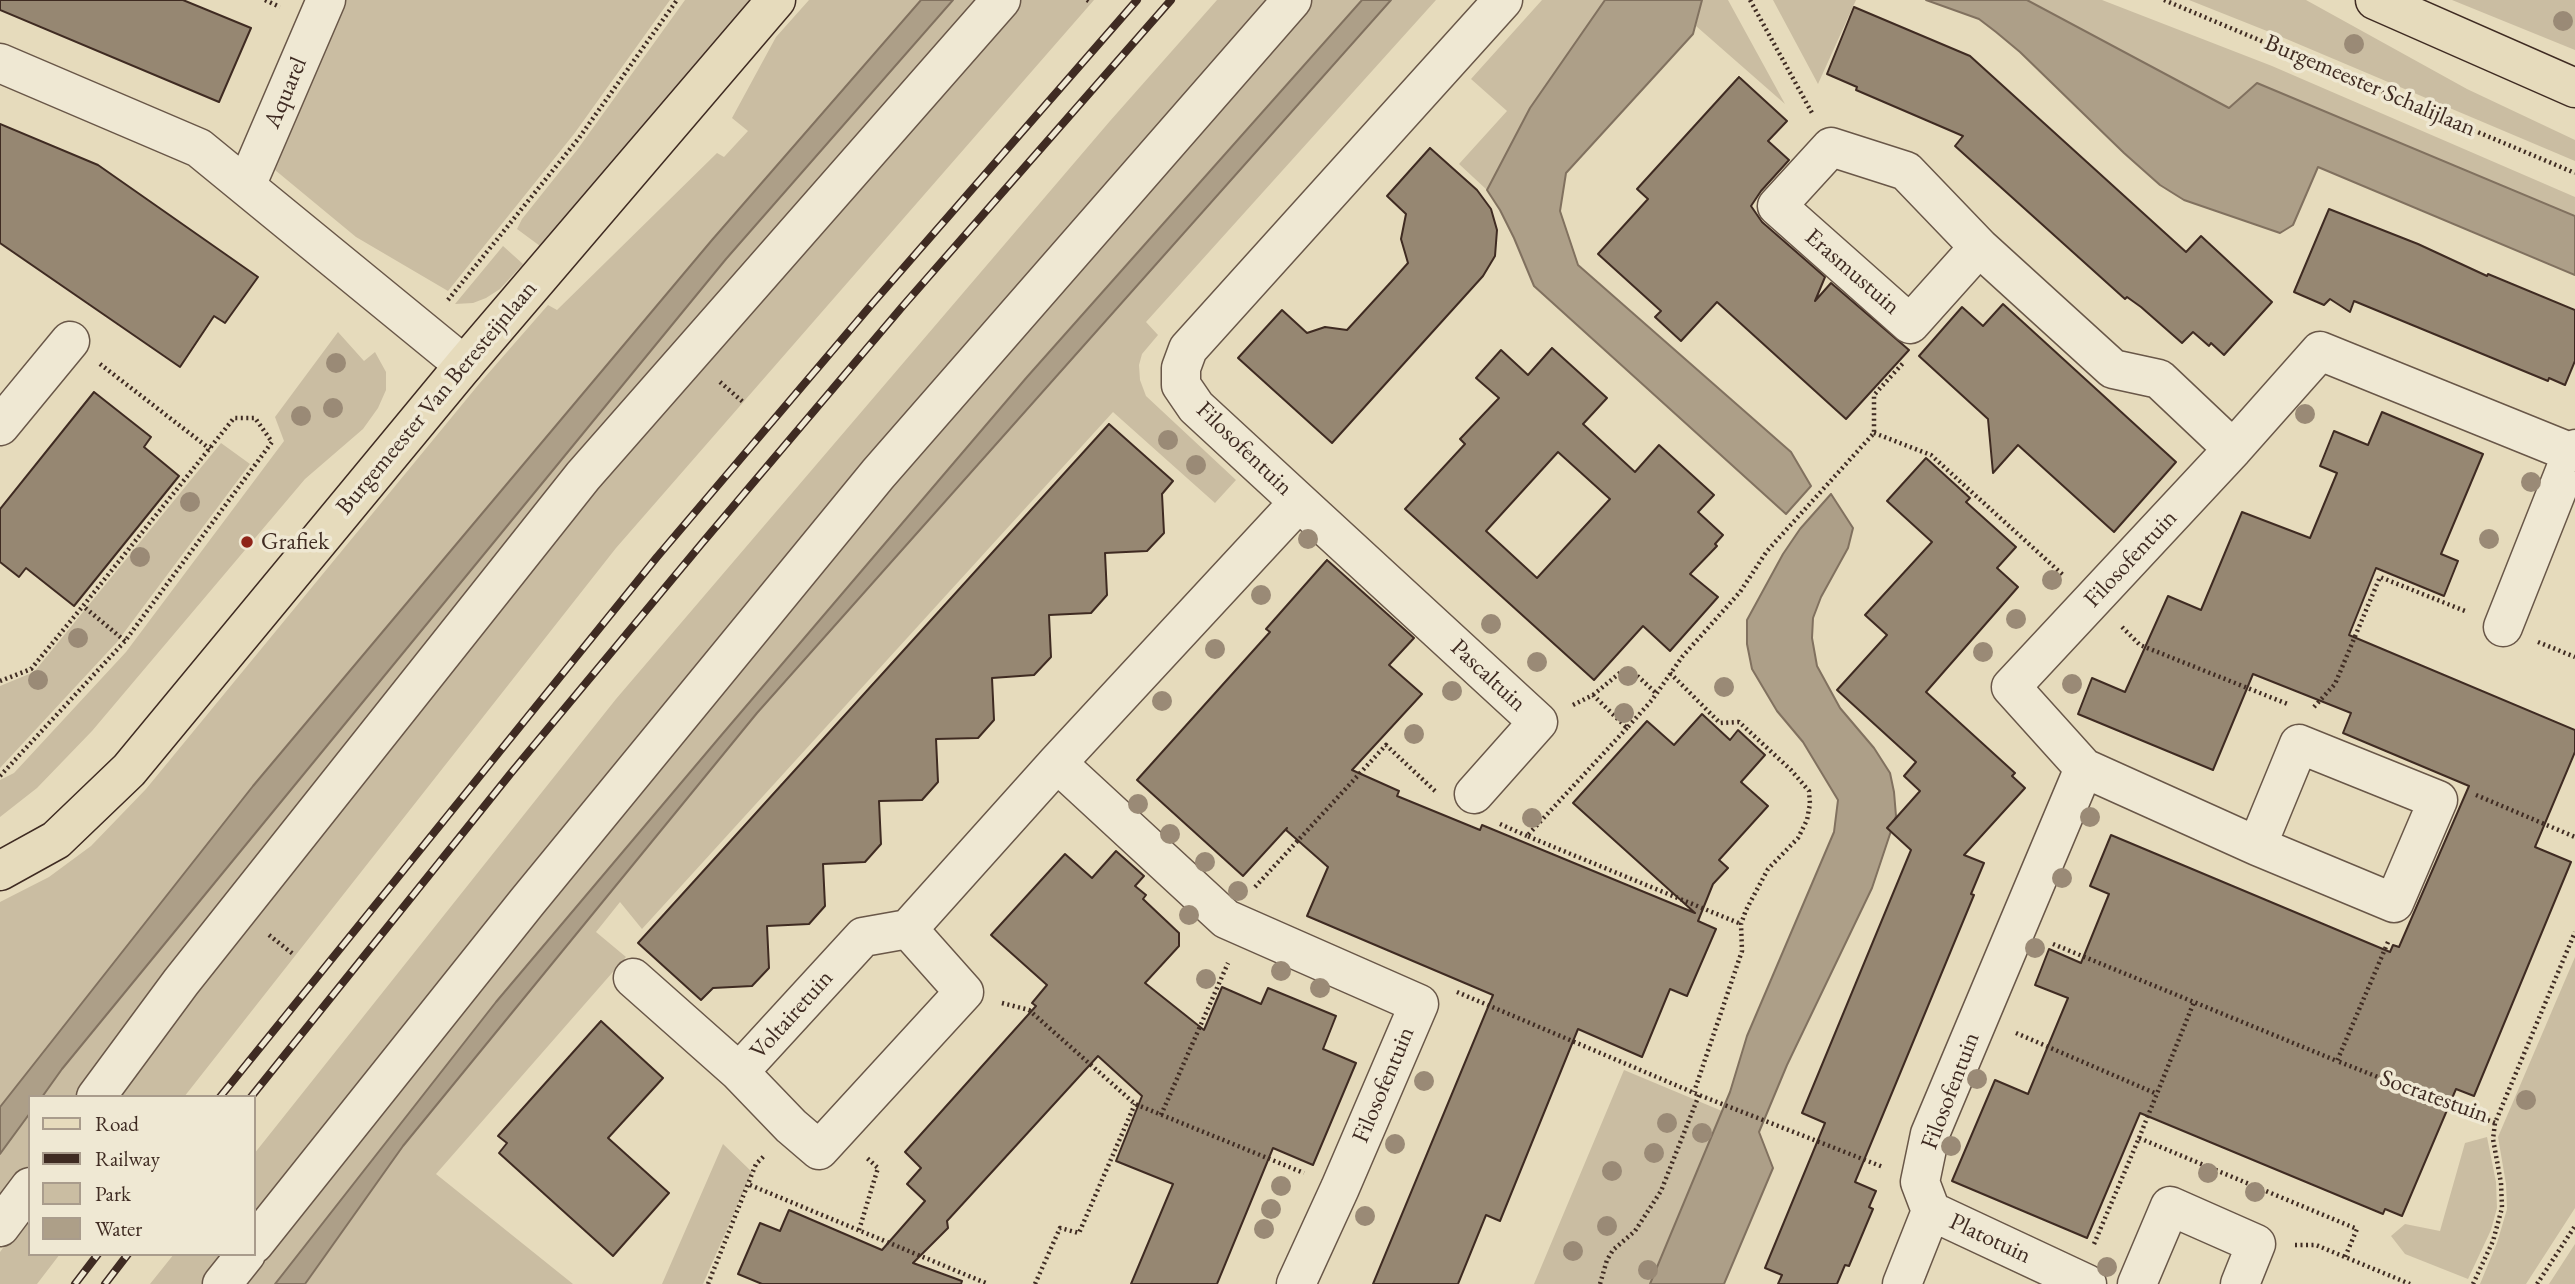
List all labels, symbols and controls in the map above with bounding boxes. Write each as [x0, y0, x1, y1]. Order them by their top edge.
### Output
street label: Burgemeester Schalijlaan [2260, 28, 2480, 144]
street label: Aquarel [258, 53, 314, 133]
street label: Erasmustuin [1799, 223, 1905, 321]
street label: Burgemeester Van Beresteijnlaan [331, 275, 543, 521]
street label: Filosofentuin [1190, 396, 1298, 502]
street label: Filosofentuin [2078, 504, 2184, 614]
place label: Grafiek [261, 528, 329, 556]
marker: Grafiek [239, 534, 255, 550]
street label: Pascaltuin [1444, 634, 1532, 718]
street label: Voltairetuin [744, 964, 840, 1066]
street label: Filosofentuin [1347, 1023, 1421, 1147]
street label: Filosofentuin [1915, 1028, 1987, 1154]
street label: Socratestuin [2376, 1064, 2492, 1130]
legend [28, 1095, 256, 1256]
text: Road [95, 1110, 139, 1137]
text: Railway [95, 1145, 160, 1172]
text: Park [95, 1180, 131, 1207]
street label: Platotuin [1945, 1208, 2035, 1270]
text: Water [95, 1215, 142, 1242]

